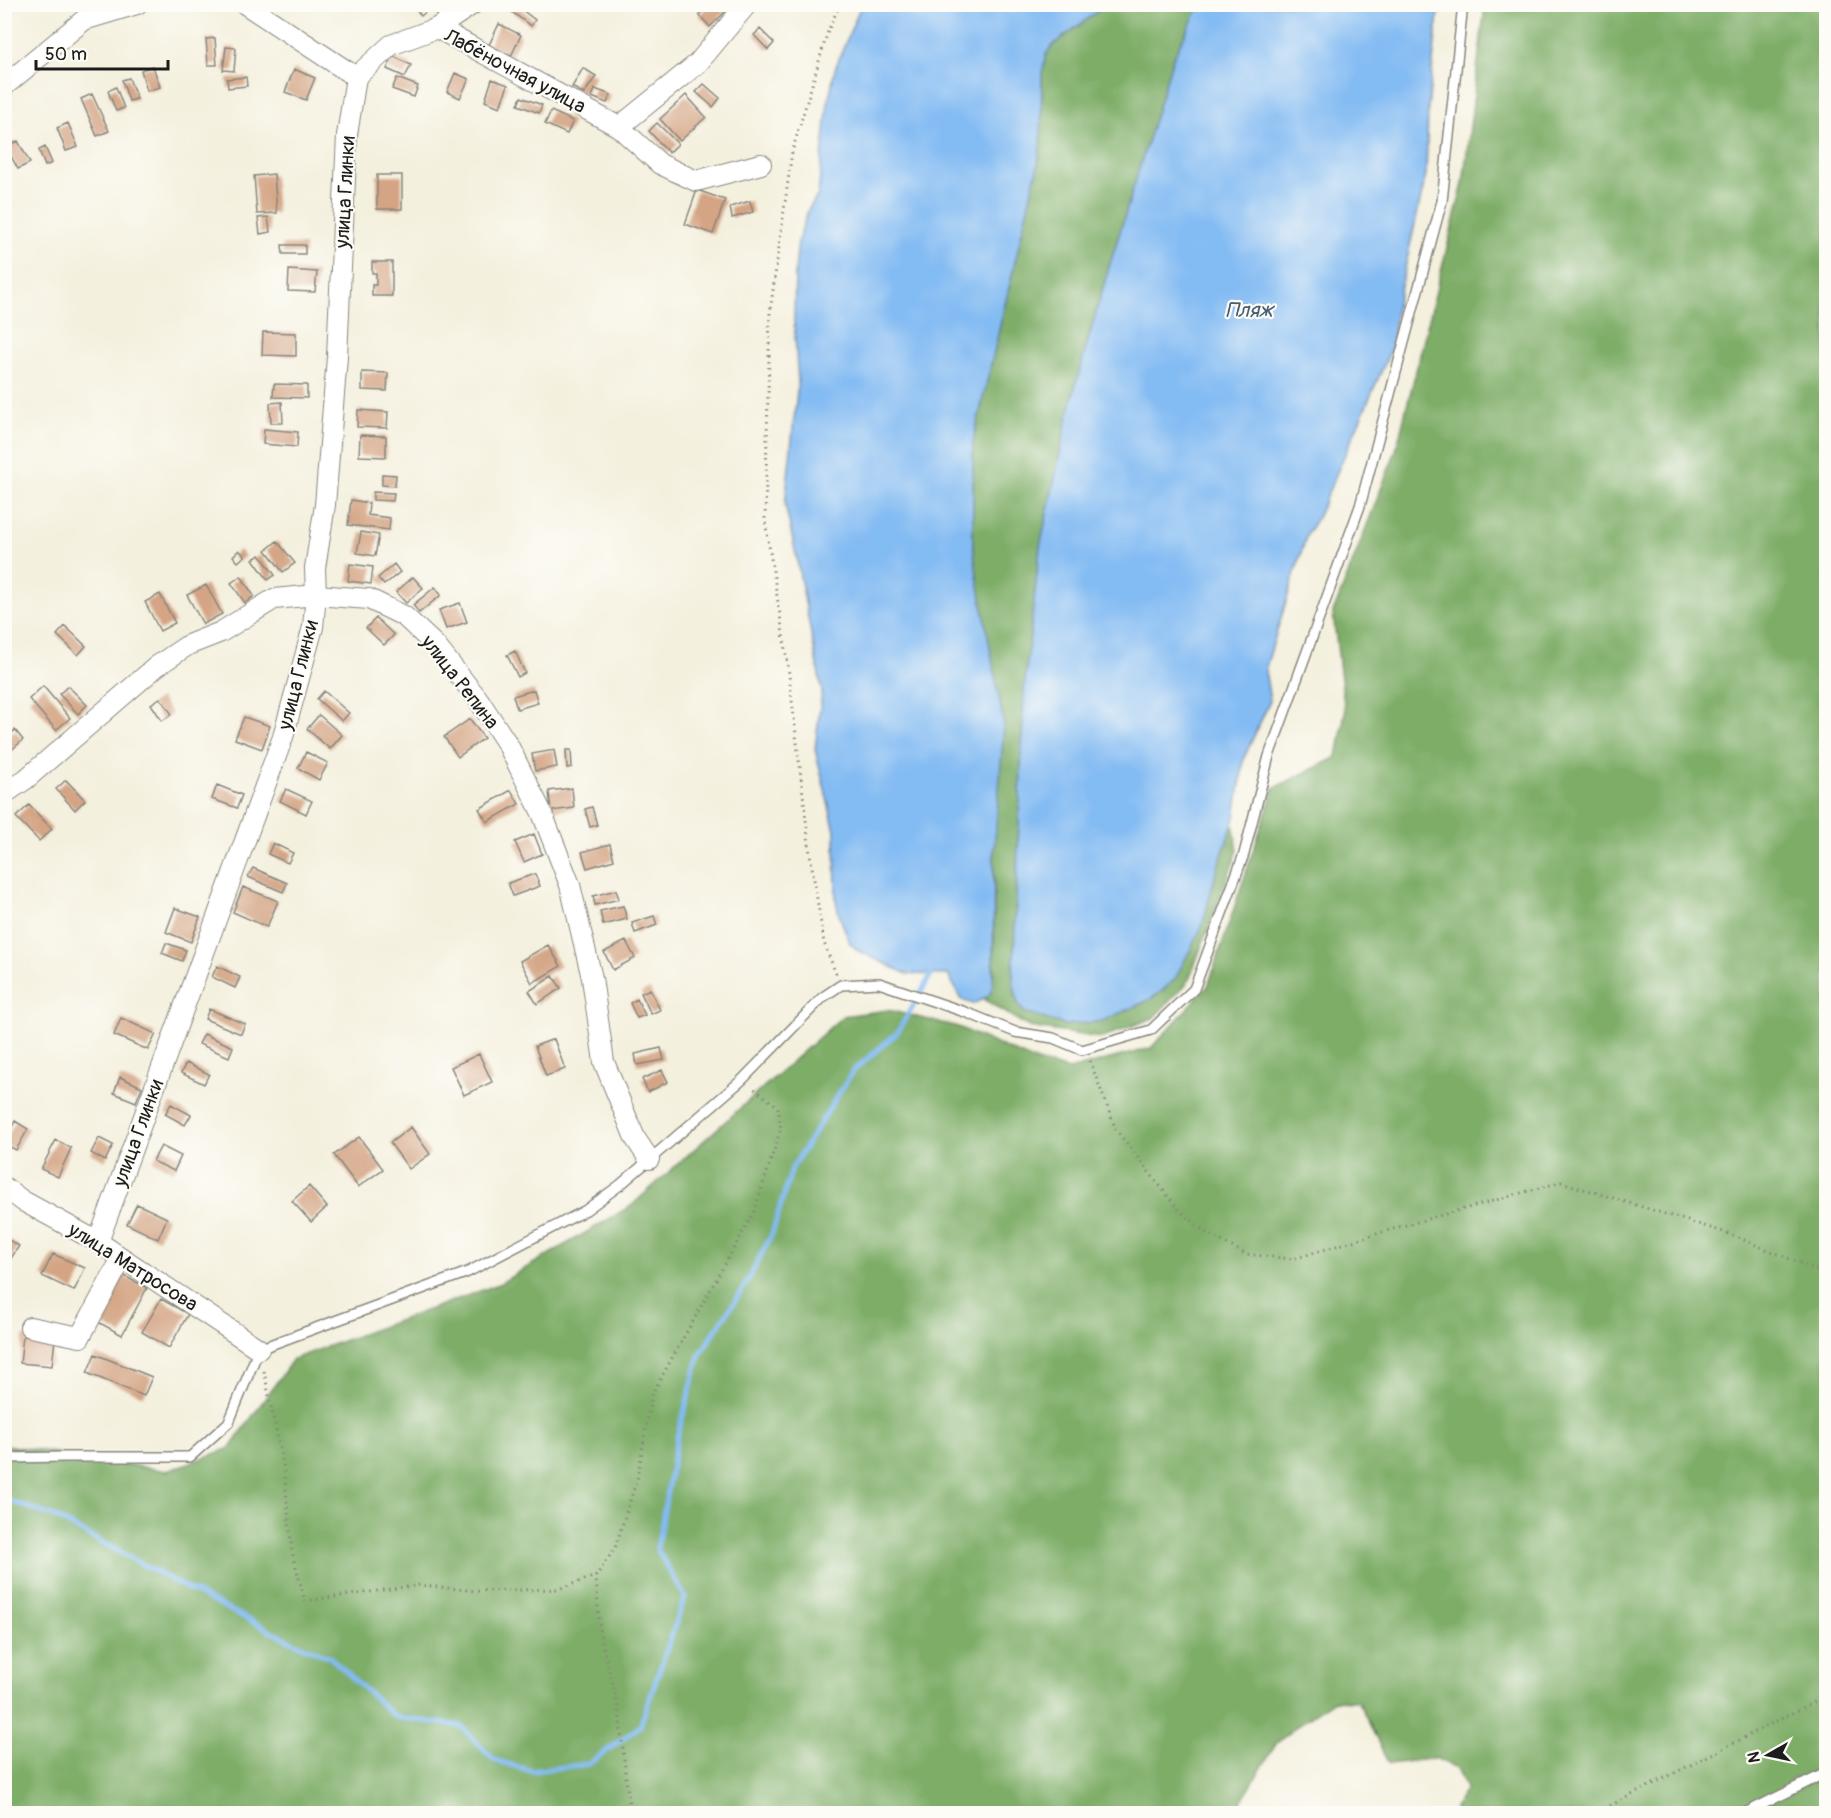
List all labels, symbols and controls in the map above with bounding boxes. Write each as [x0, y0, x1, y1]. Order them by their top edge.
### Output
street label: Лабёночная улица [439, 23, 590, 119]
scale bar [36, 33, 168, 71]
text: 50 m [45, 43, 87, 66]
street label: улица Глинки [330, 135, 360, 250]
water label: Пляж [1226, 297, 1276, 324]
street label: улица Глинки [272, 617, 324, 733]
street label: улица Репина [415, 629, 504, 734]
street label: улица Глинки [107, 1076, 169, 1191]
street label: улица Матросова [63, 1217, 202, 1317]
north arrow [1738, 1725, 1798, 1785]
text: N [1743, 1750, 1765, 1764]

